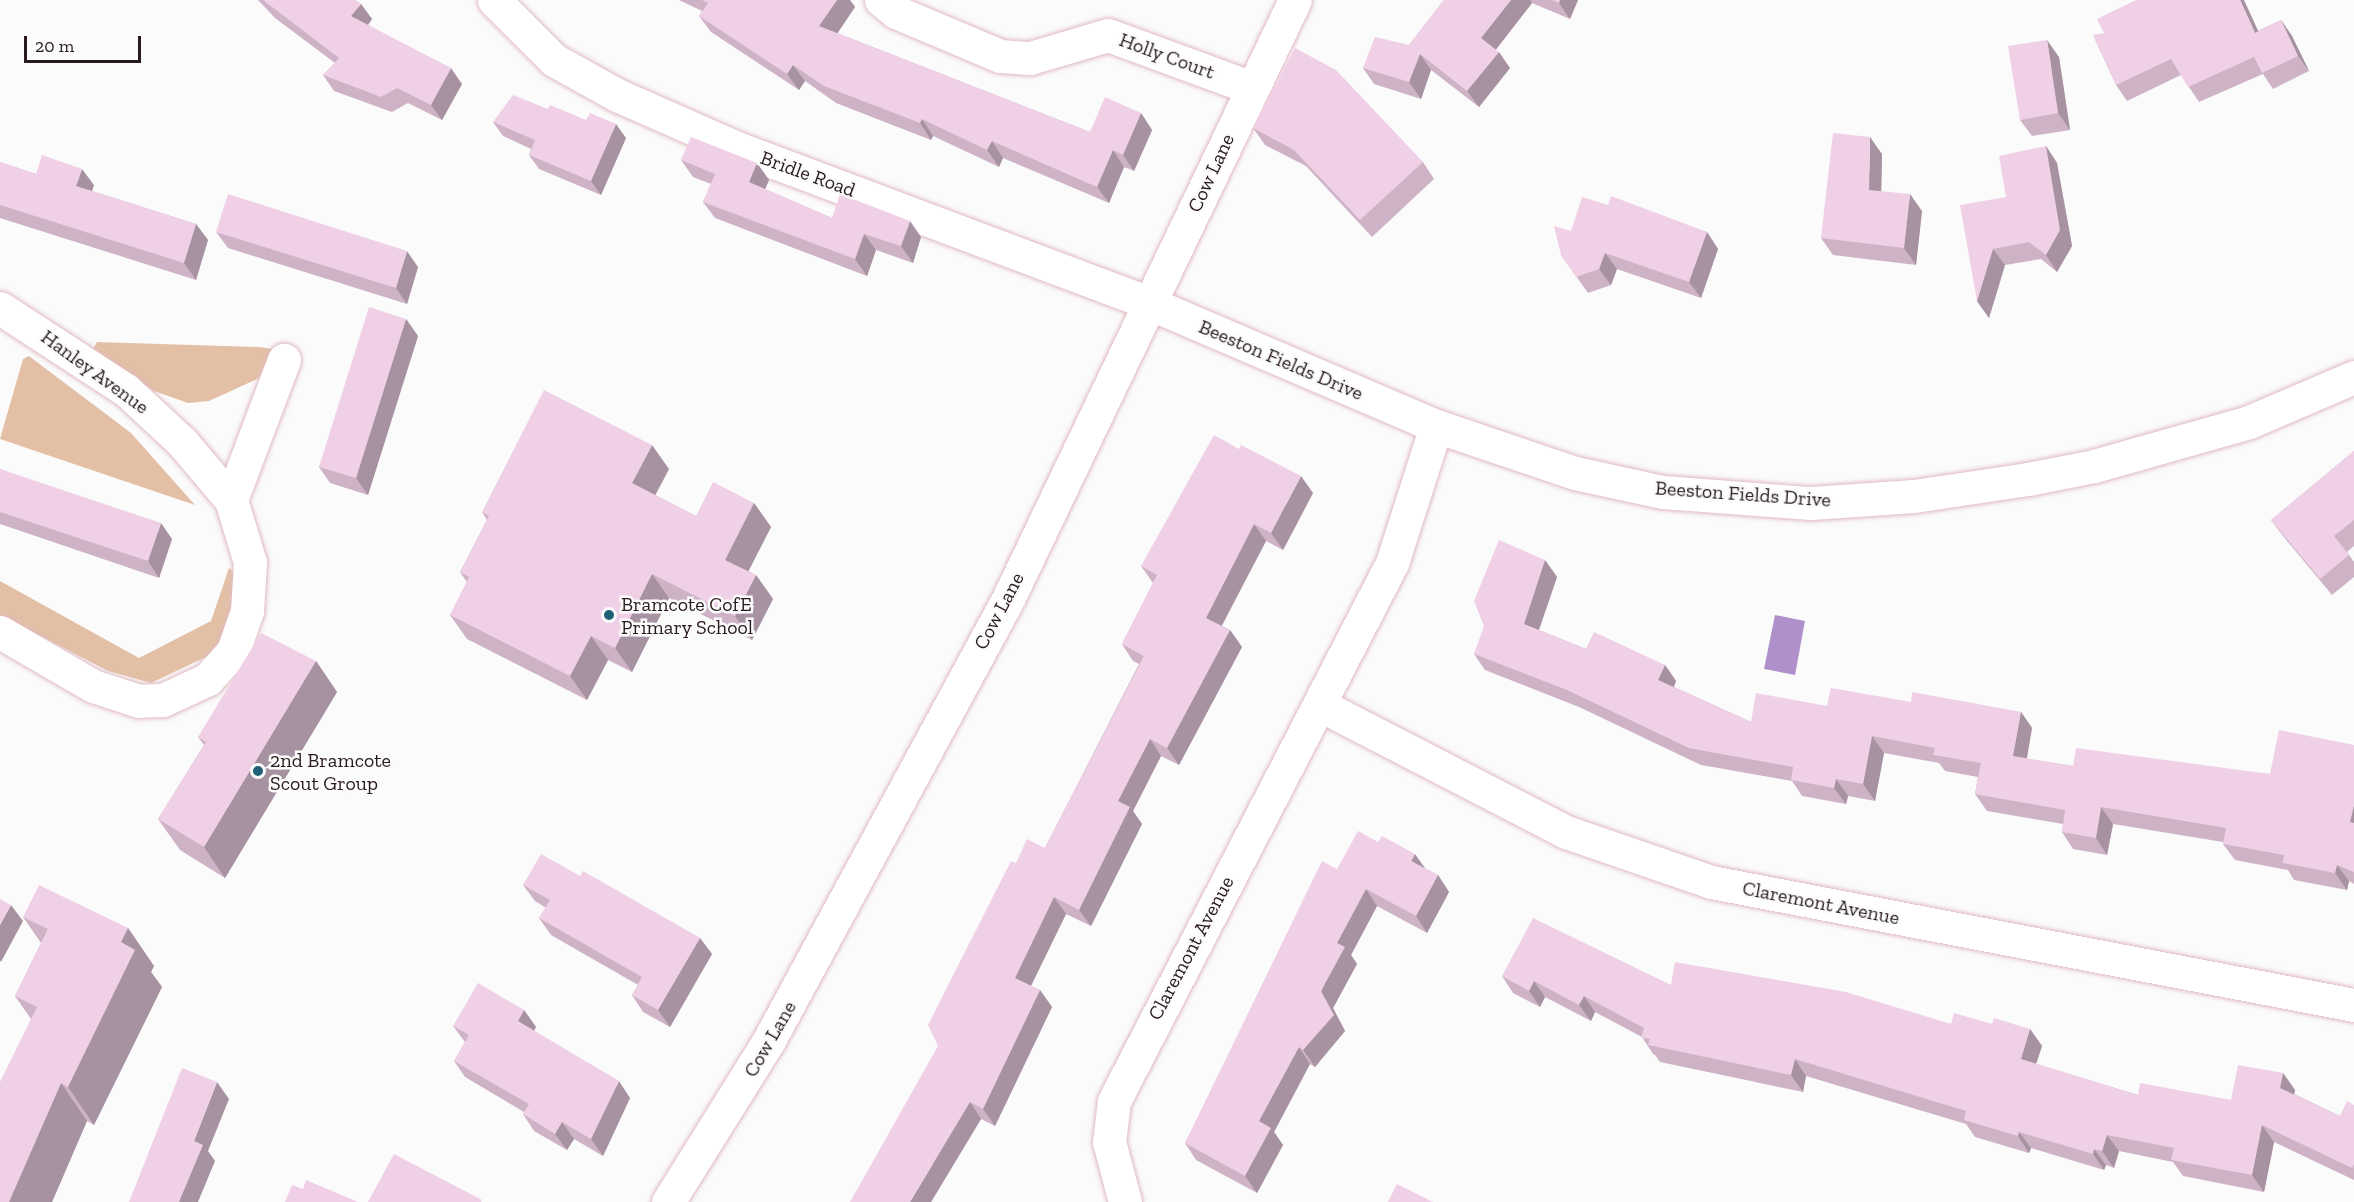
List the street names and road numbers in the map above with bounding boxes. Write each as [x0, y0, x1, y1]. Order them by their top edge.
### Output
street label: Holly Court [1116, 28, 1218, 84]
street label: Cow Lane [1182, 130, 1240, 216]
street label: Bridle Road [757, 146, 859, 202]
street label: Beeston Fields Drive [1195, 315, 1367, 405]
street label: Hanley Avenue [36, 325, 154, 419]
street label: Beeston Fields Drive [1654, 476, 1832, 512]
street label: Cow Lane [969, 568, 1029, 654]
street label: Claremont Avenue [1143, 872, 1239, 1024]
street label: Claremont Avenue [1740, 876, 1902, 930]
street label: Cow Lane [739, 997, 801, 1081]

